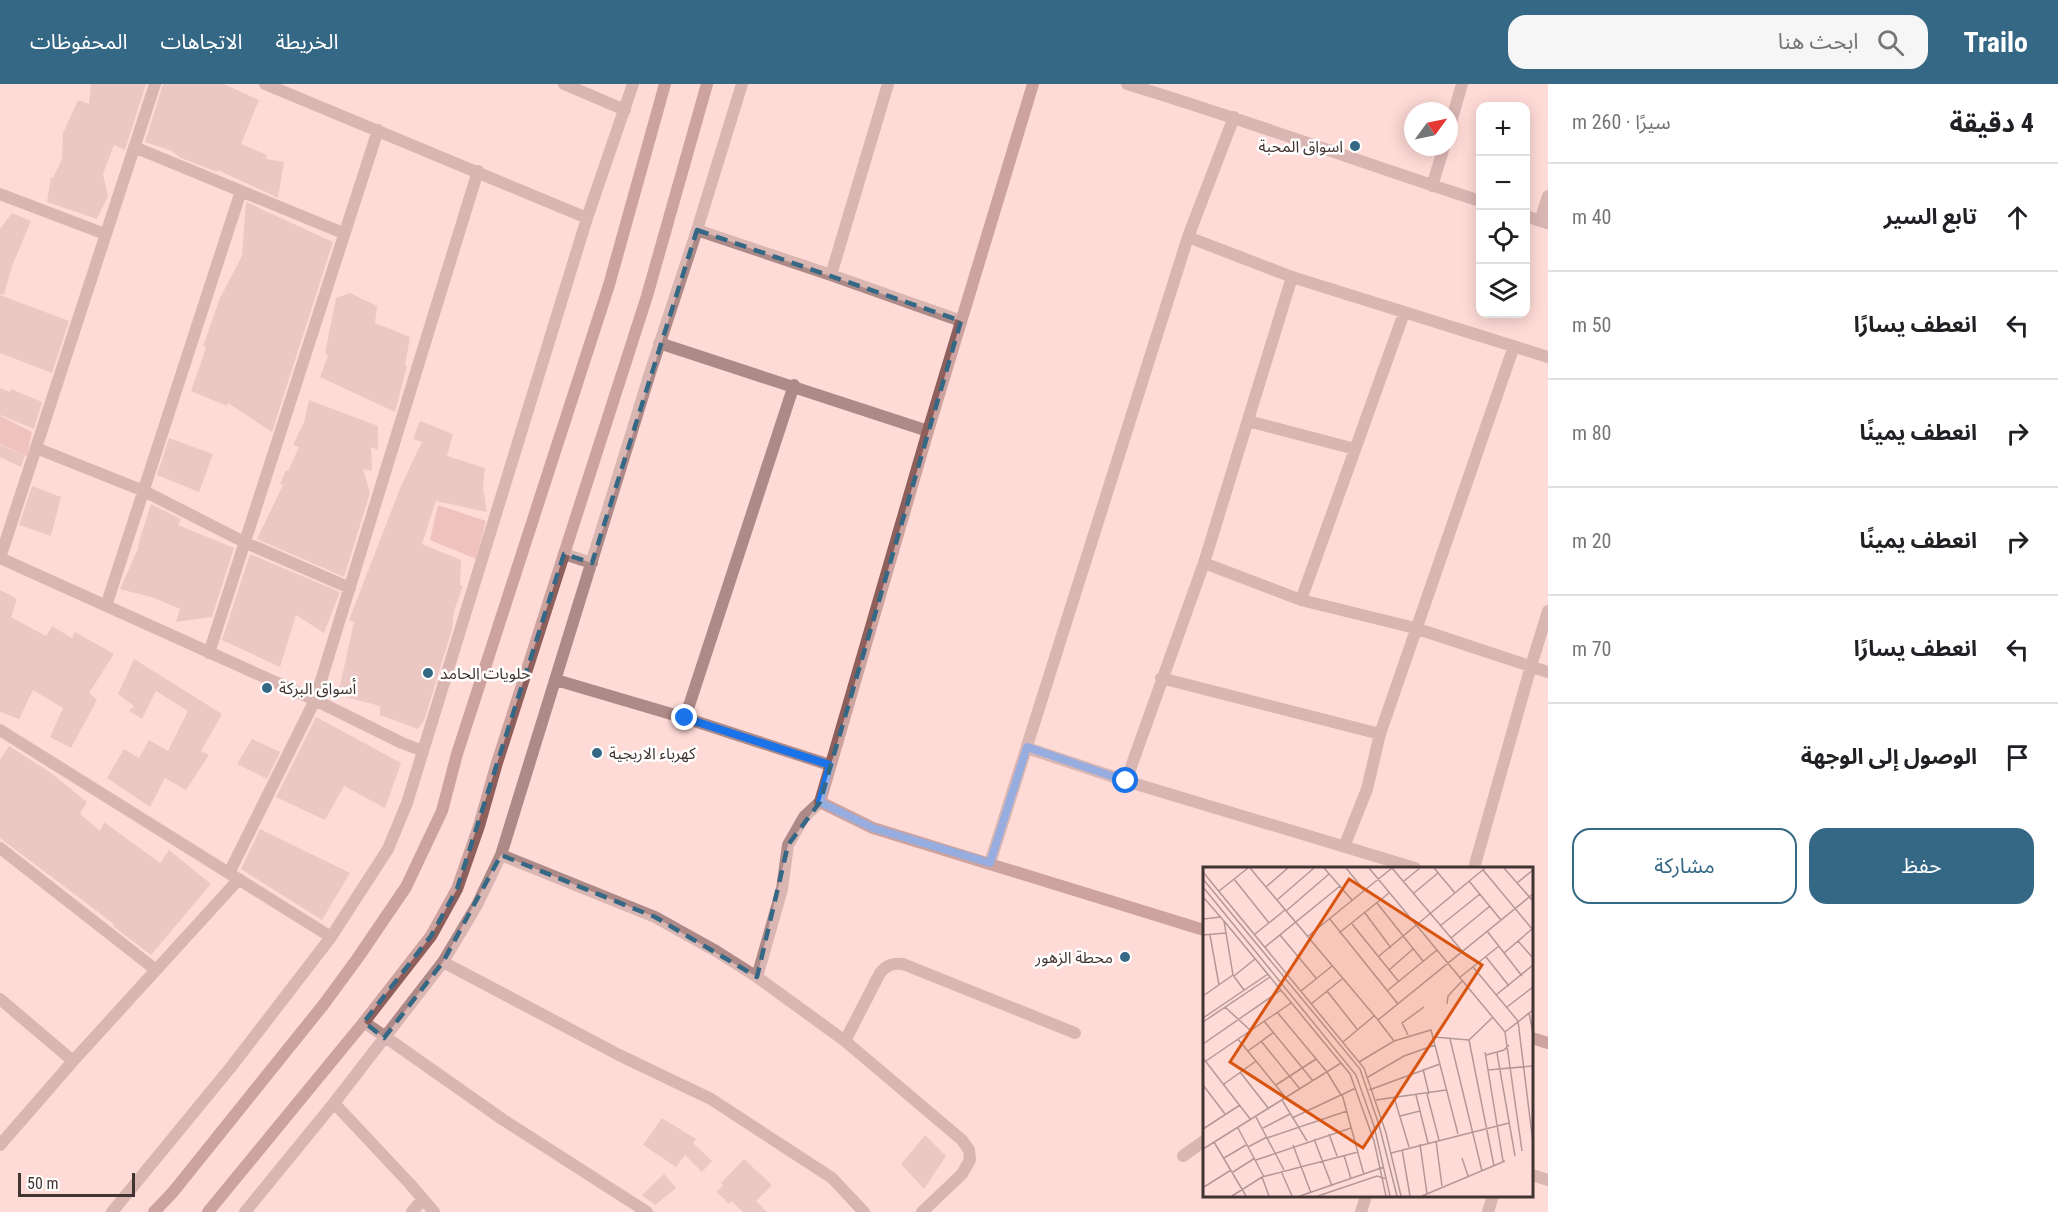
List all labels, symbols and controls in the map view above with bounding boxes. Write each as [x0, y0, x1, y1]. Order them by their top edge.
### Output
search box [1508, 15, 1928, 69]
icon: search [1874, 26, 1907, 59]
text: Trailo [1964, 26, 2028, 59]
text: ابحث هنا [1778, 29, 1859, 54]
text: المحفوظات [30, 30, 127, 54]
text: الاتجاهات [160, 30, 242, 54]
text: الخريطة [275, 30, 338, 54]
north arrow [1404, 102, 1458, 156]
map controls [1476, 102, 1530, 318]
button: + [1476, 102, 1530, 156]
text: 4 دقيقة [1949, 108, 2034, 138]
text: سيرًا · 260 m [1572, 110, 1671, 134]
place label: اسواق المحبة [1259, 137, 1343, 156]
marker: اسواق المحبة [1348, 139, 1362, 153]
button: − [1476, 156, 1530, 210]
icon: ahead [2001, 201, 2034, 234]
text: تابع السير [1884, 204, 1977, 229]
text: 40 m [1572, 205, 1611, 229]
button: locate [1476, 210, 1530, 264]
button: layers [1476, 264, 1530, 318]
icon: left [2001, 309, 2034, 342]
text: انعطف يسارًا [1854, 312, 1977, 337]
text: 50 m [1572, 313, 1611, 337]
icon: right [2001, 417, 2034, 450]
text: انعطف يمينًا [1859, 420, 1977, 445]
text: 80 m [1572, 421, 1611, 445]
icon: right [2001, 525, 2034, 558]
text: انعطف يمينًا [1859, 528, 1977, 553]
text: 20 m [1572, 529, 1611, 553]
icon: left [2001, 633, 2034, 666]
text: انعطف يسارًا [1854, 636, 1977, 661]
text: 70 m [1572, 637, 1611, 661]
place label: حلويات الحامد [440, 664, 531, 683]
marker: حلويات الحامد [421, 666, 435, 680]
place label: أسواق البركة [279, 678, 356, 698]
marker: أسواق البركة [260, 681, 274, 695]
route end [671, 704, 697, 730]
icon: arrive [2001, 741, 2034, 774]
place label: كهرباء الاربجية [609, 744, 696, 763]
text: الوصول إلى الوجهة [1801, 744, 1977, 769]
marker: كهرباء الاربجية [590, 746, 604, 760]
route start [1112, 767, 1138, 793]
button: مشاركة [1572, 828, 1797, 904]
button: حفظ [1809, 828, 2034, 904]
inset map [1203, 867, 1533, 1197]
place label: محطة الزهور [1034, 948, 1113, 967]
marker: محطة الزهور [1118, 950, 1132, 964]
scale bar [18, 1170, 135, 1198]
text: 50 m [27, 1174, 59, 1193]

